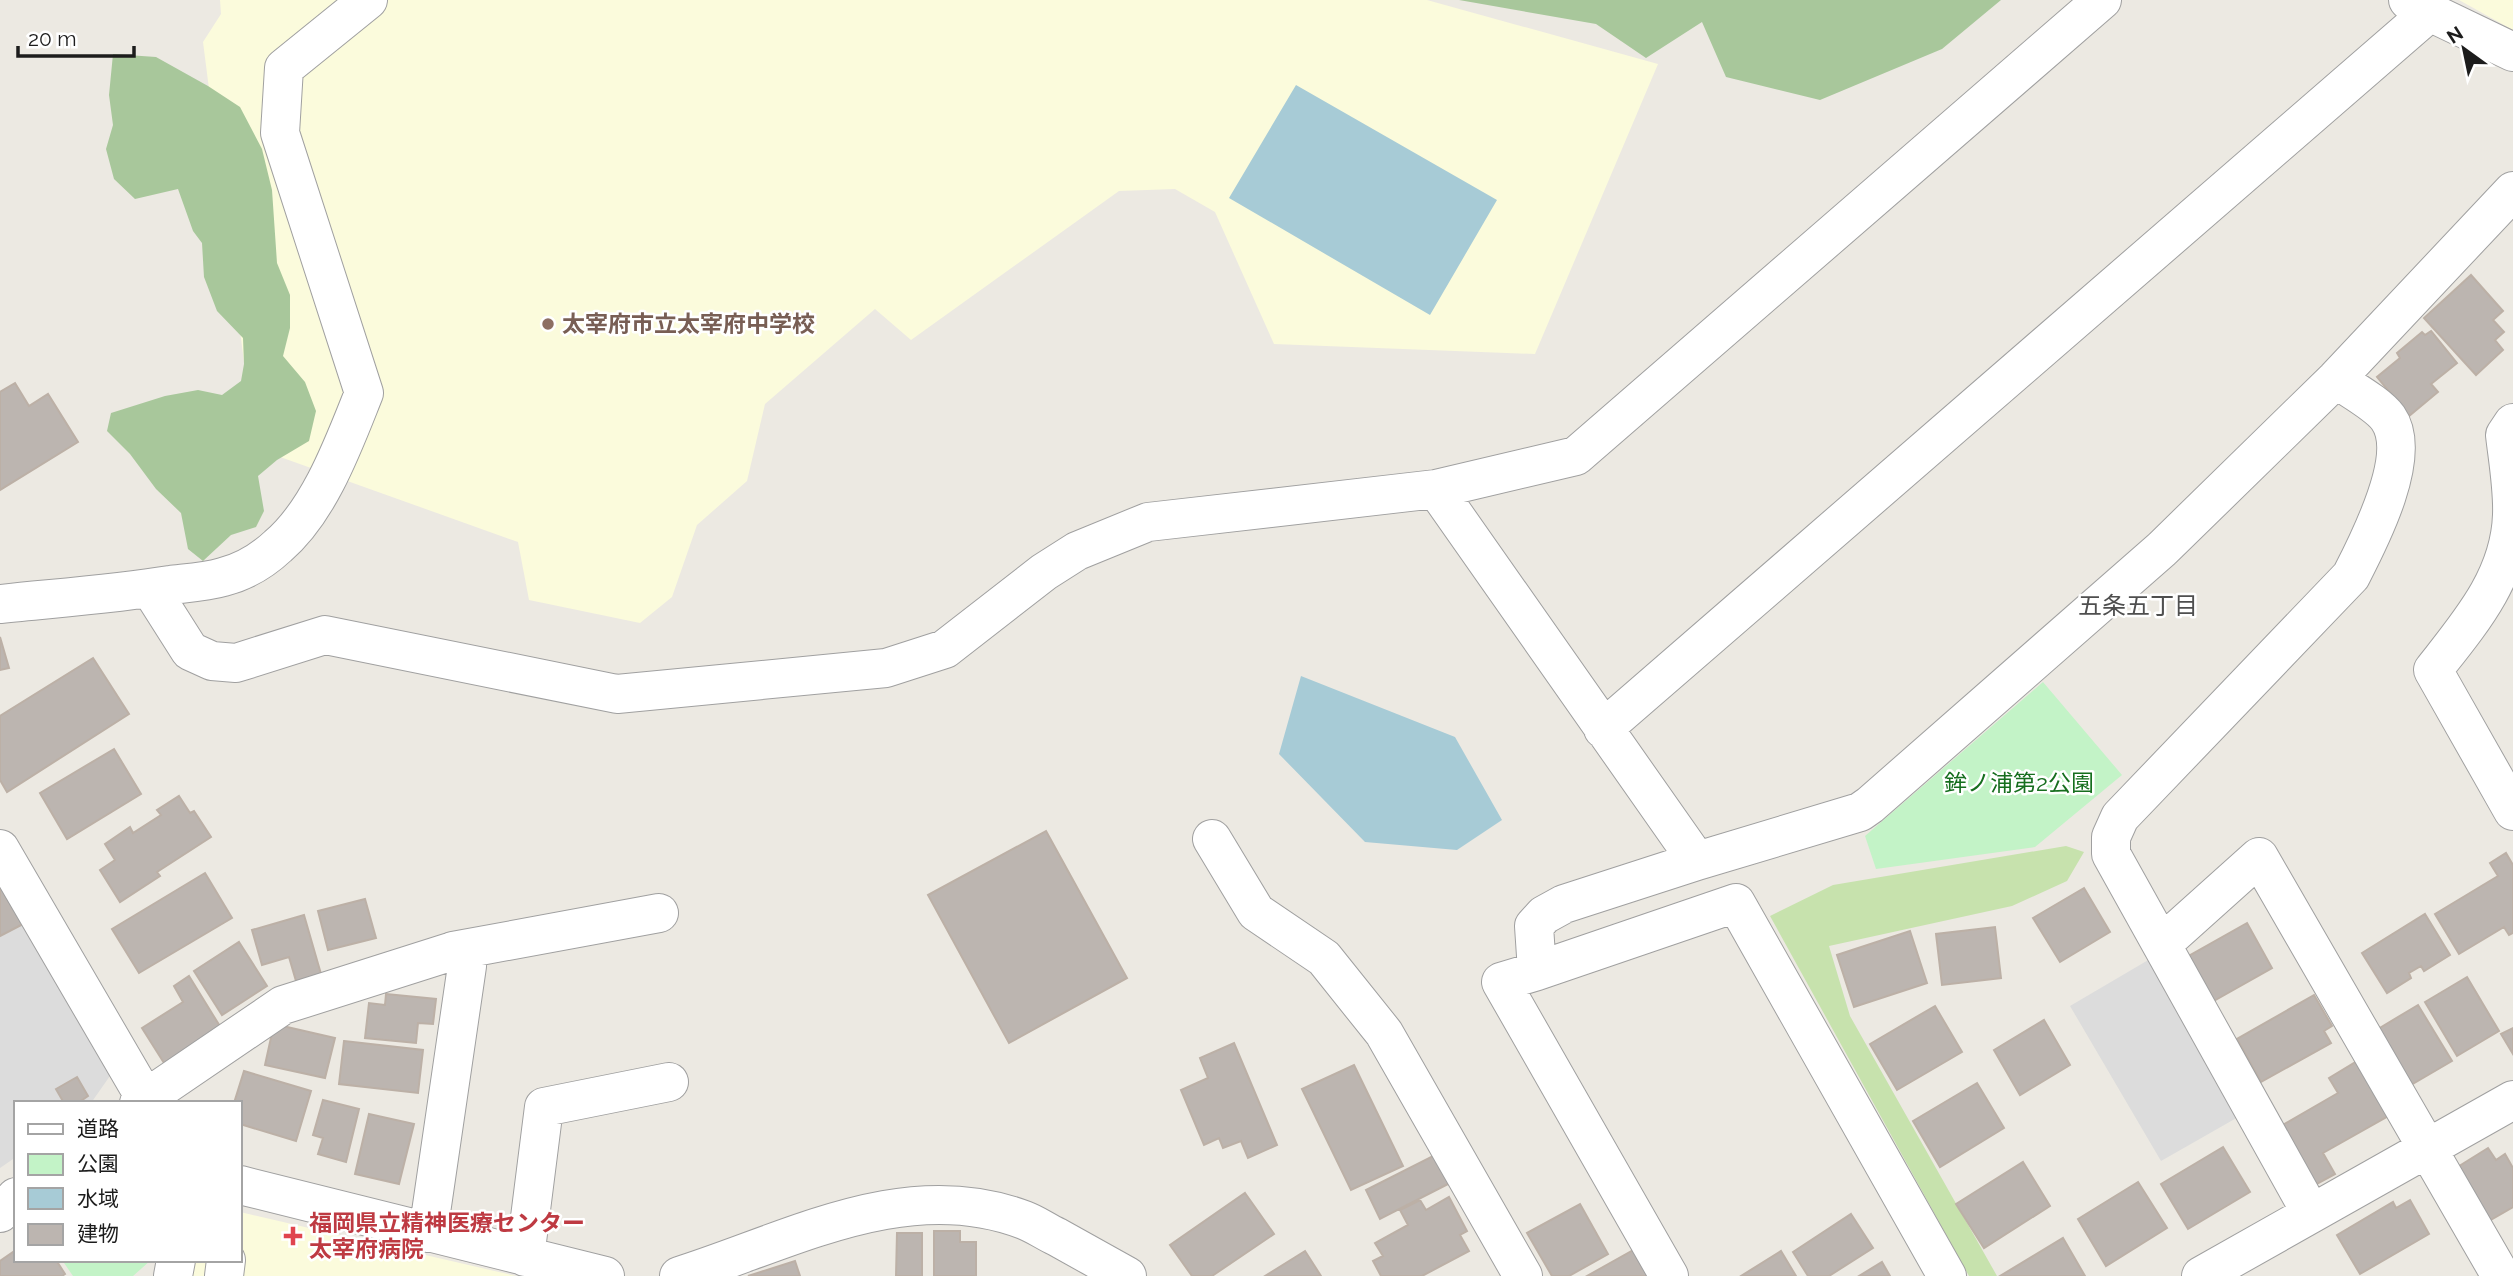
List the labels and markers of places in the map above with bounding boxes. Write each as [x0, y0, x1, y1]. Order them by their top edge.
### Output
place label: 太宰府市立太宰府中学校 [562, 310, 815, 337]
marker: 太宰府市立太宰府中学校 [540, 316, 556, 332]
place label: 福岡県立精神医療センター 太宰府病院 [309, 1209, 585, 1262]
marker: 福岡県立精神医療センター 太宰府病院 [283, 1226, 303, 1246]

